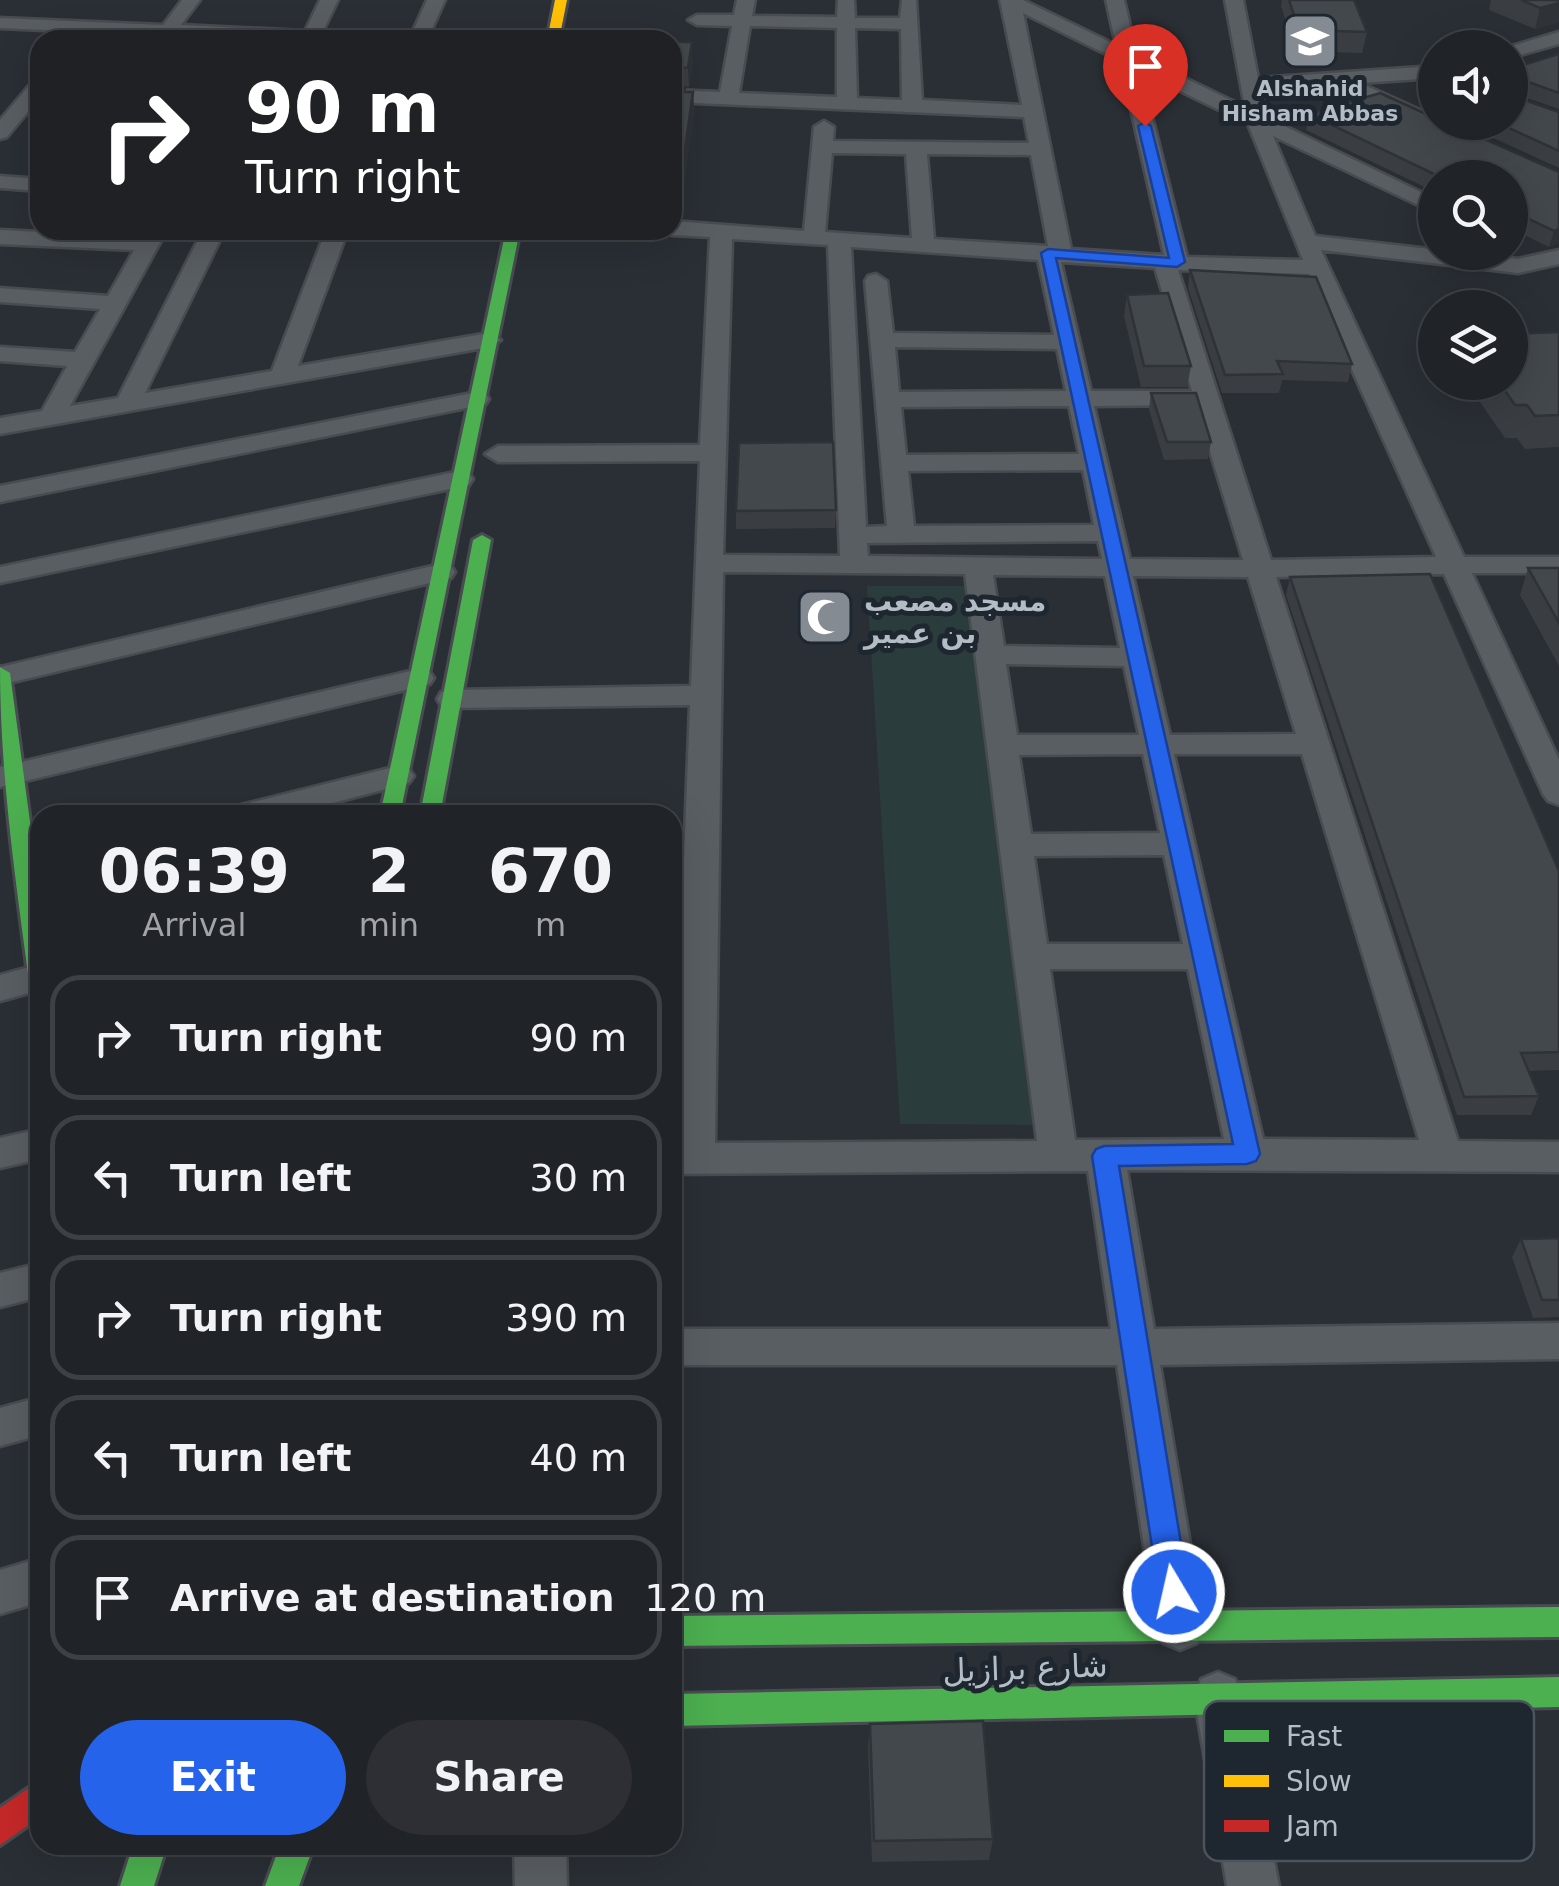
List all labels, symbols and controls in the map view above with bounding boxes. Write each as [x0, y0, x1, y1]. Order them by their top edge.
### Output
school or university icon: Alshahid Hisham Abbas [1280, 11, 1340, 71]
pin [1103, 24, 1188, 127]
map controls [1418, 30, 1528, 400]
button: sound [1418, 30, 1528, 140]
icon: arrive [1118, 39, 1173, 94]
text: 90 m [245, 67, 440, 149]
icon: right [80, 70, 210, 200]
place label: Alshahid Hisham Abbas [1222, 76, 1398, 126]
text: Turn right [245, 151, 460, 204]
button: search [1418, 160, 1528, 270]
button: layers [1418, 290, 1528, 400]
place label: مسجد مصعب بن عمير [862, 585, 1046, 650]
mosque icon: مسجد مصعب بن عمير [795, 587, 855, 647]
text: 06:39 [99, 836, 290, 906]
text: 2 [368, 836, 410, 906]
text: 670 [488, 836, 613, 906]
text: Arrival [142, 906, 246, 944]
text: min [359, 906, 419, 944]
text: m [535, 906, 566, 944]
icon: right [85, 1010, 140, 1065]
text: Turn right [170, 1016, 382, 1060]
text: 90 m [530, 1016, 627, 1060]
icon: left [85, 1150, 140, 1205]
text: Turn left [170, 1156, 351, 1200]
text: 30 m [530, 1156, 627, 1200]
icon: right [85, 1290, 140, 1345]
text: Turn right [170, 1296, 382, 1340]
text: 390 m [505, 1296, 627, 1340]
icon: left [85, 1430, 140, 1485]
text: Turn left [170, 1436, 351, 1480]
text: 40 m [530, 1436, 627, 1480]
position arrow [1122, 1540, 1226, 1644]
icon: arrive [85, 1570, 140, 1625]
text: Arrive at destination [170, 1576, 615, 1620]
text: 120 m [645, 1576, 766, 1620]
street label: شارع برازيل [942, 1646, 1108, 1690]
legend [1204, 1701, 1534, 1861]
button: Exit [80, 1720, 346, 1835]
button: Share [366, 1720, 632, 1835]
text: Fast [1286, 1720, 1342, 1753]
text: Slow [1286, 1765, 1352, 1798]
text: Jam [1284, 1810, 1339, 1843]

